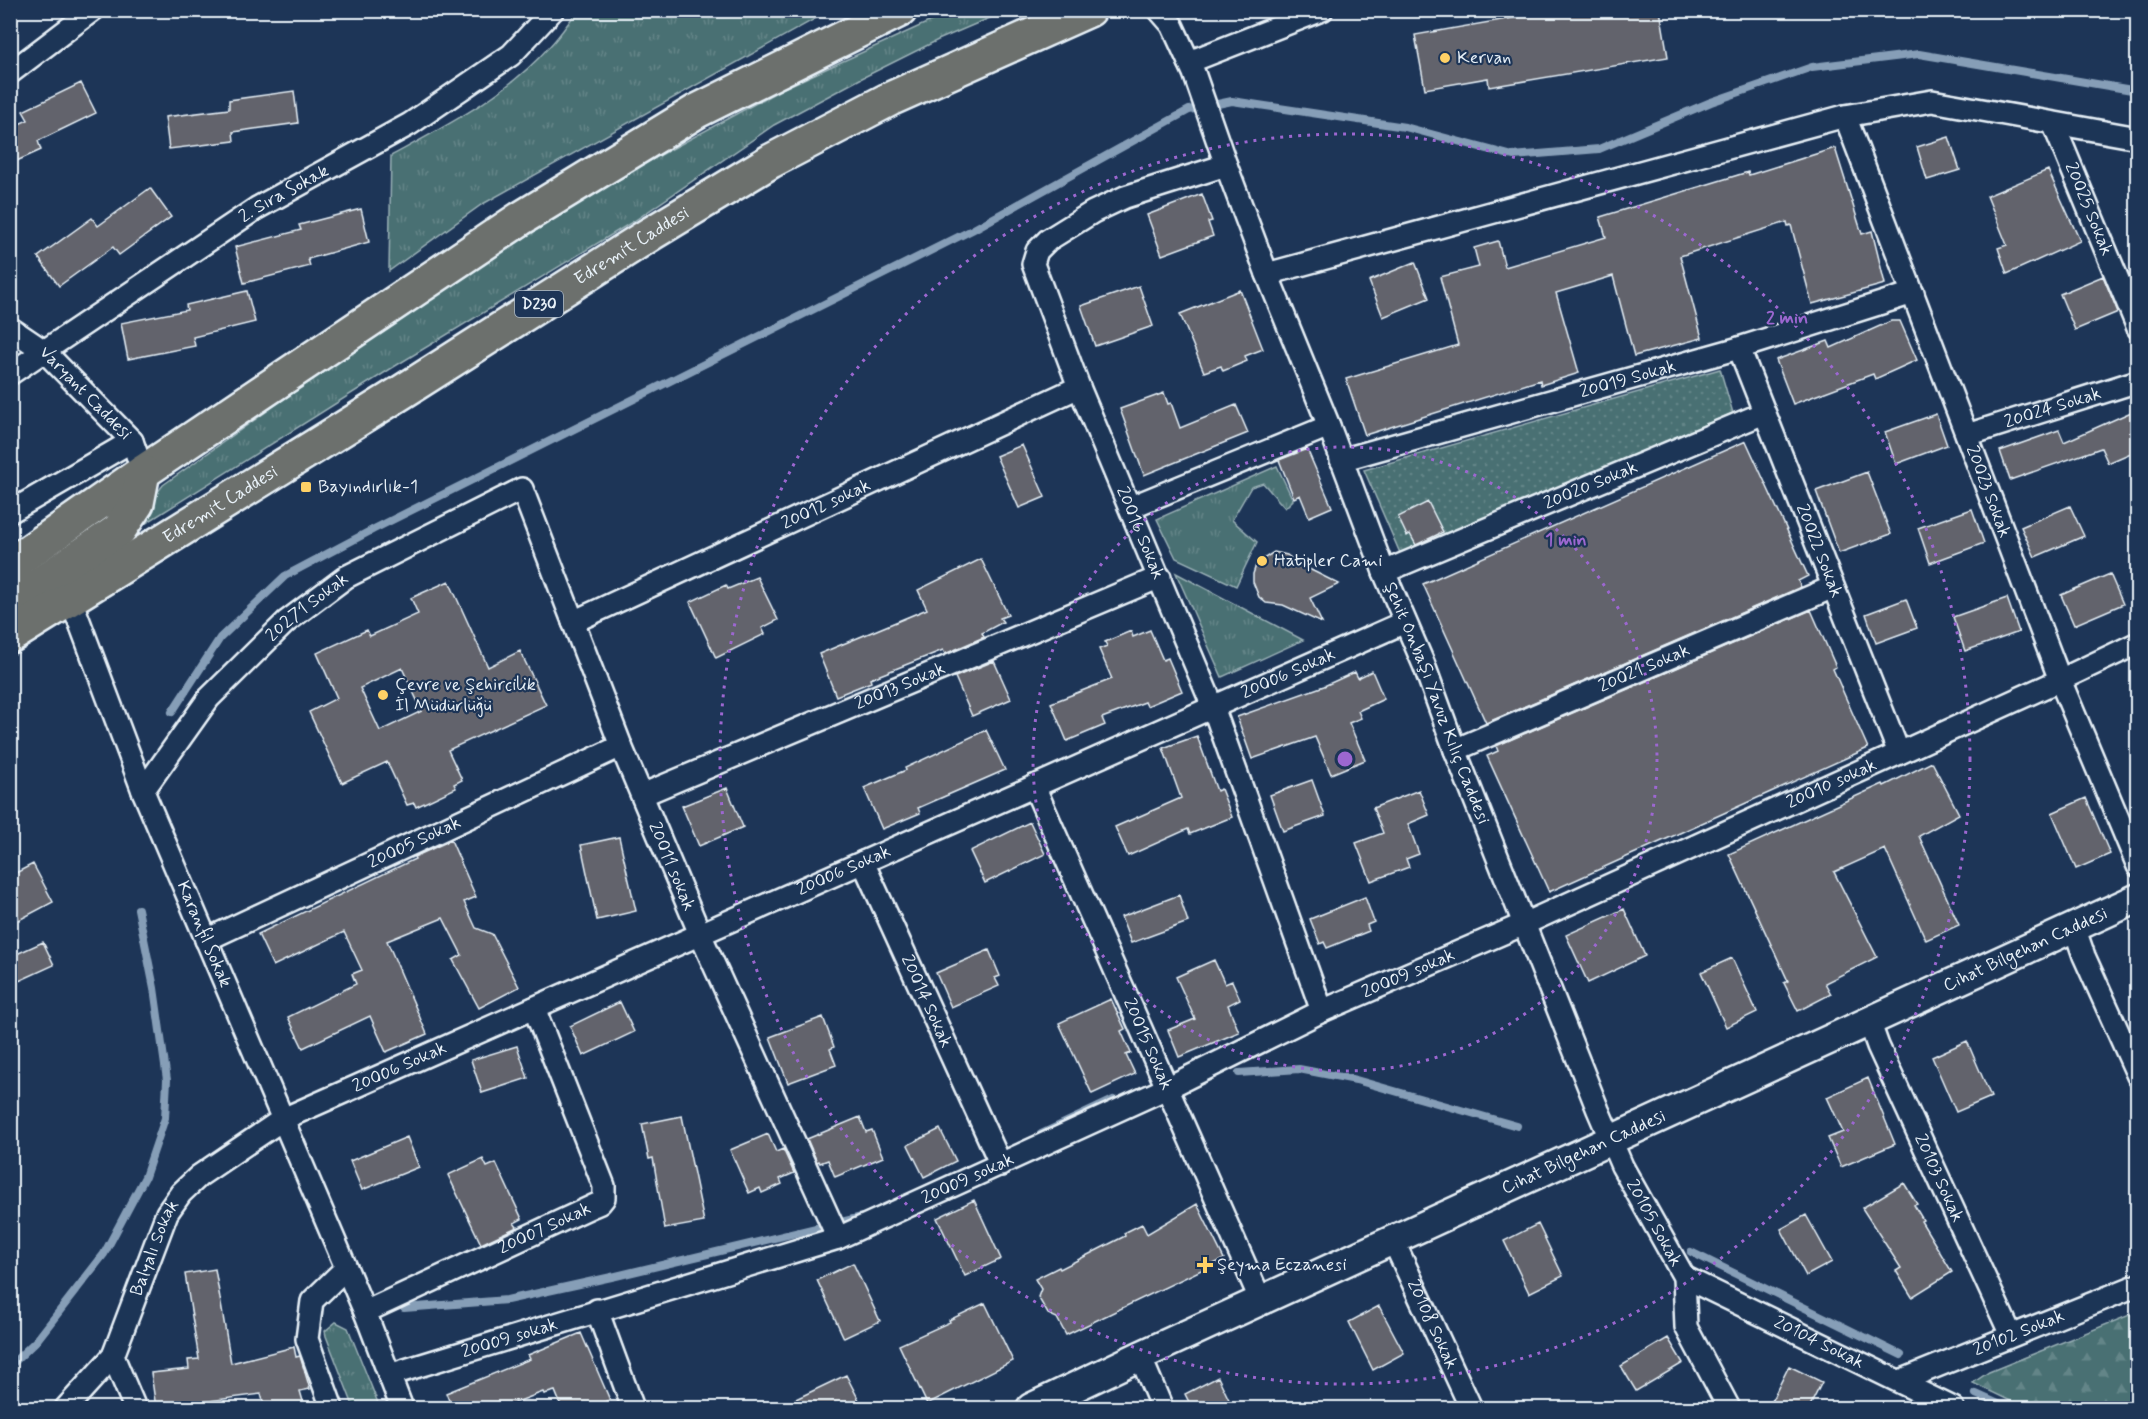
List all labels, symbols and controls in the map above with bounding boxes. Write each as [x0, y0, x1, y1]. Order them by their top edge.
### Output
place label: Kervan [1457, 46, 1511, 70]
marker: Kervan [1438, 51, 1452, 65]
street label: 2. Sıra Sokak [234, 159, 333, 229]
street label: 20025 Sokak [2059, 159, 2119, 259]
street label: Edremit Caddesi [570, 201, 694, 291]
road number: D230 [515, 291, 563, 317]
text: 2 min [1766, 306, 1808, 330]
street label: Varyant Caddesi [34, 341, 137, 445]
street label: 20019 Sokak [1577, 354, 1679, 404]
street label: 20024 Sokak [2001, 381, 2104, 434]
street label: 20023 Sokak [1960, 442, 2017, 541]
street label: 20020 Sokak [1540, 455, 1641, 516]
street label: Edremit Caddesi [159, 460, 283, 550]
street label: 20012 sokak [777, 473, 875, 536]
place label: Bayındırlık-1 [318, 475, 418, 499]
marker: Bayındırlık-1 [299, 480, 313, 494]
street label: 20016 Sokak [1110, 483, 1170, 583]
street label: 20022 Sokak [1790, 500, 1848, 601]
text: 1 min [1545, 528, 1587, 552]
place label: Hatipler Cami [1274, 549, 1382, 573]
marker: Hatipler Cami [1255, 554, 1269, 568]
street label: 20271 Sokak [261, 567, 353, 647]
street label: Şehit Onbaşı Yavuz Kılıç Caddesi [1378, 578, 1495, 828]
street label: 20021 Sokak [1595, 638, 1693, 699]
street label: 20006 Sokak [1237, 642, 1339, 705]
street label: 20013 Sokak [851, 657, 949, 716]
place label: Çevre ve Şehircilik İl Müdürlüğü [395, 673, 536, 718]
marker: Çevre ve Şehircilik İl Müdürlüğü [376, 688, 390, 702]
centre of rings [1335, 749, 1355, 769]
street label: 20010 sokak [1783, 753, 1881, 815]
street label: 20005 Sokak [364, 811, 465, 875]
street label: 20011 sokak [642, 818, 701, 914]
street label: 20006 Sokak [793, 839, 895, 902]
street label: Karanfil Sokak [171, 877, 237, 991]
street label: Cihat Bilgehan Caddesi [1939, 902, 2112, 998]
street label: 20009 sokak [1358, 943, 1459, 1004]
street label: 20014 Sokak [895, 951, 958, 1051]
street label: 20015 Sokak [1117, 994, 1179, 1094]
street label: 20006 Sokak [349, 1036, 450, 1099]
street label: Cihat Bilgehan Caddesi [1498, 1104, 1670, 1200]
street label: 20103 Sokak [1908, 1130, 1969, 1226]
street label: 20009 sokak [918, 1147, 1018, 1210]
street label: 20105 Sokak [1620, 1175, 1688, 1271]
street label: Balyalı Sokak [125, 1195, 185, 1300]
street label: 20007 Sokak [494, 1197, 595, 1260]
place label: Şeyma Eczanesi [1217, 1253, 1347, 1277]
marker: Şeyma Eczanesi [1198, 1258, 1212, 1272]
street label: 20108 Sokak [1401, 1276, 1463, 1373]
street label: 20102 Sokak [1970, 1304, 2068, 1362]
street label: 20104 Sokak [1770, 1311, 1868, 1375]
street label: 20009 sokak [459, 1312, 560, 1364]

